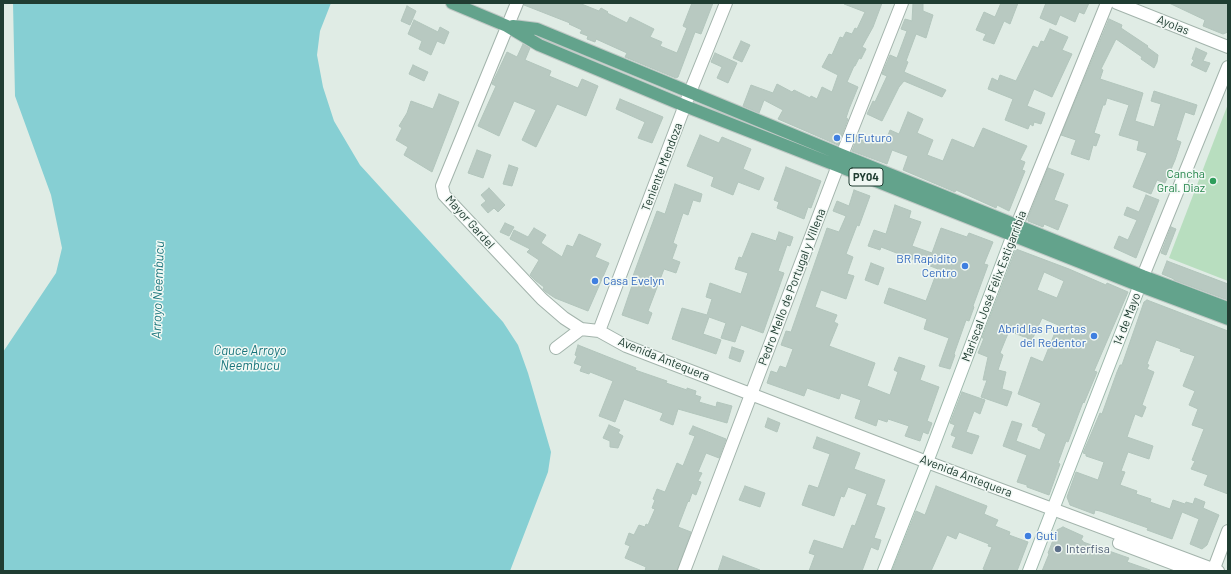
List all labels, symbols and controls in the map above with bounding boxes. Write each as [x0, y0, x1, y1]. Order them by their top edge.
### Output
street label: Ayolas [1155, 12, 1191, 38]
street label: Teniente Mendoza [638, 121, 686, 213]
place label: El Futuro [845, 131, 892, 145]
marker: El Futuro [832, 133, 842, 143]
place label: Cancha Gral. Diaz [1157, 167, 1205, 195]
road number: PY04 [849, 168, 883, 186]
marker: Cancha Gral. Diaz [1208, 176, 1218, 186]
street label: Mayor Gardel [442, 192, 498, 252]
street label: Pedro Mello de Portugal y Villena [755, 207, 829, 367]
street label: Mariscal José Félix Estigarribia [958, 208, 1030, 364]
water label: Arroyo Ñeembucu [148, 241, 168, 339]
place label: BR Rapidito Centro [896, 252, 957, 280]
marker: BR Rapidito Centro [960, 261, 970, 271]
place label: Casa Evelyn [603, 274, 665, 288]
marker: Casa Evelyn [590, 276, 600, 286]
street label: 14 de Mayo [1110, 291, 1144, 347]
place label: Abrid las Puertas del Redentor [998, 322, 1086, 350]
marker: Abrid las Puertas del Redentor [1089, 331, 1099, 341]
street label: Avenida Antequera [616, 334, 712, 384]
water label: Cauce Arroyo Ñeembucu [214, 343, 286, 374]
street label: Avenida Antequera [918, 452, 1014, 500]
place label: Guti [1036, 529, 1057, 543]
marker: Guti [1023, 531, 1033, 541]
place label: Interfisa [1066, 542, 1110, 556]
marker: Interfisa [1053, 544, 1063, 554]

